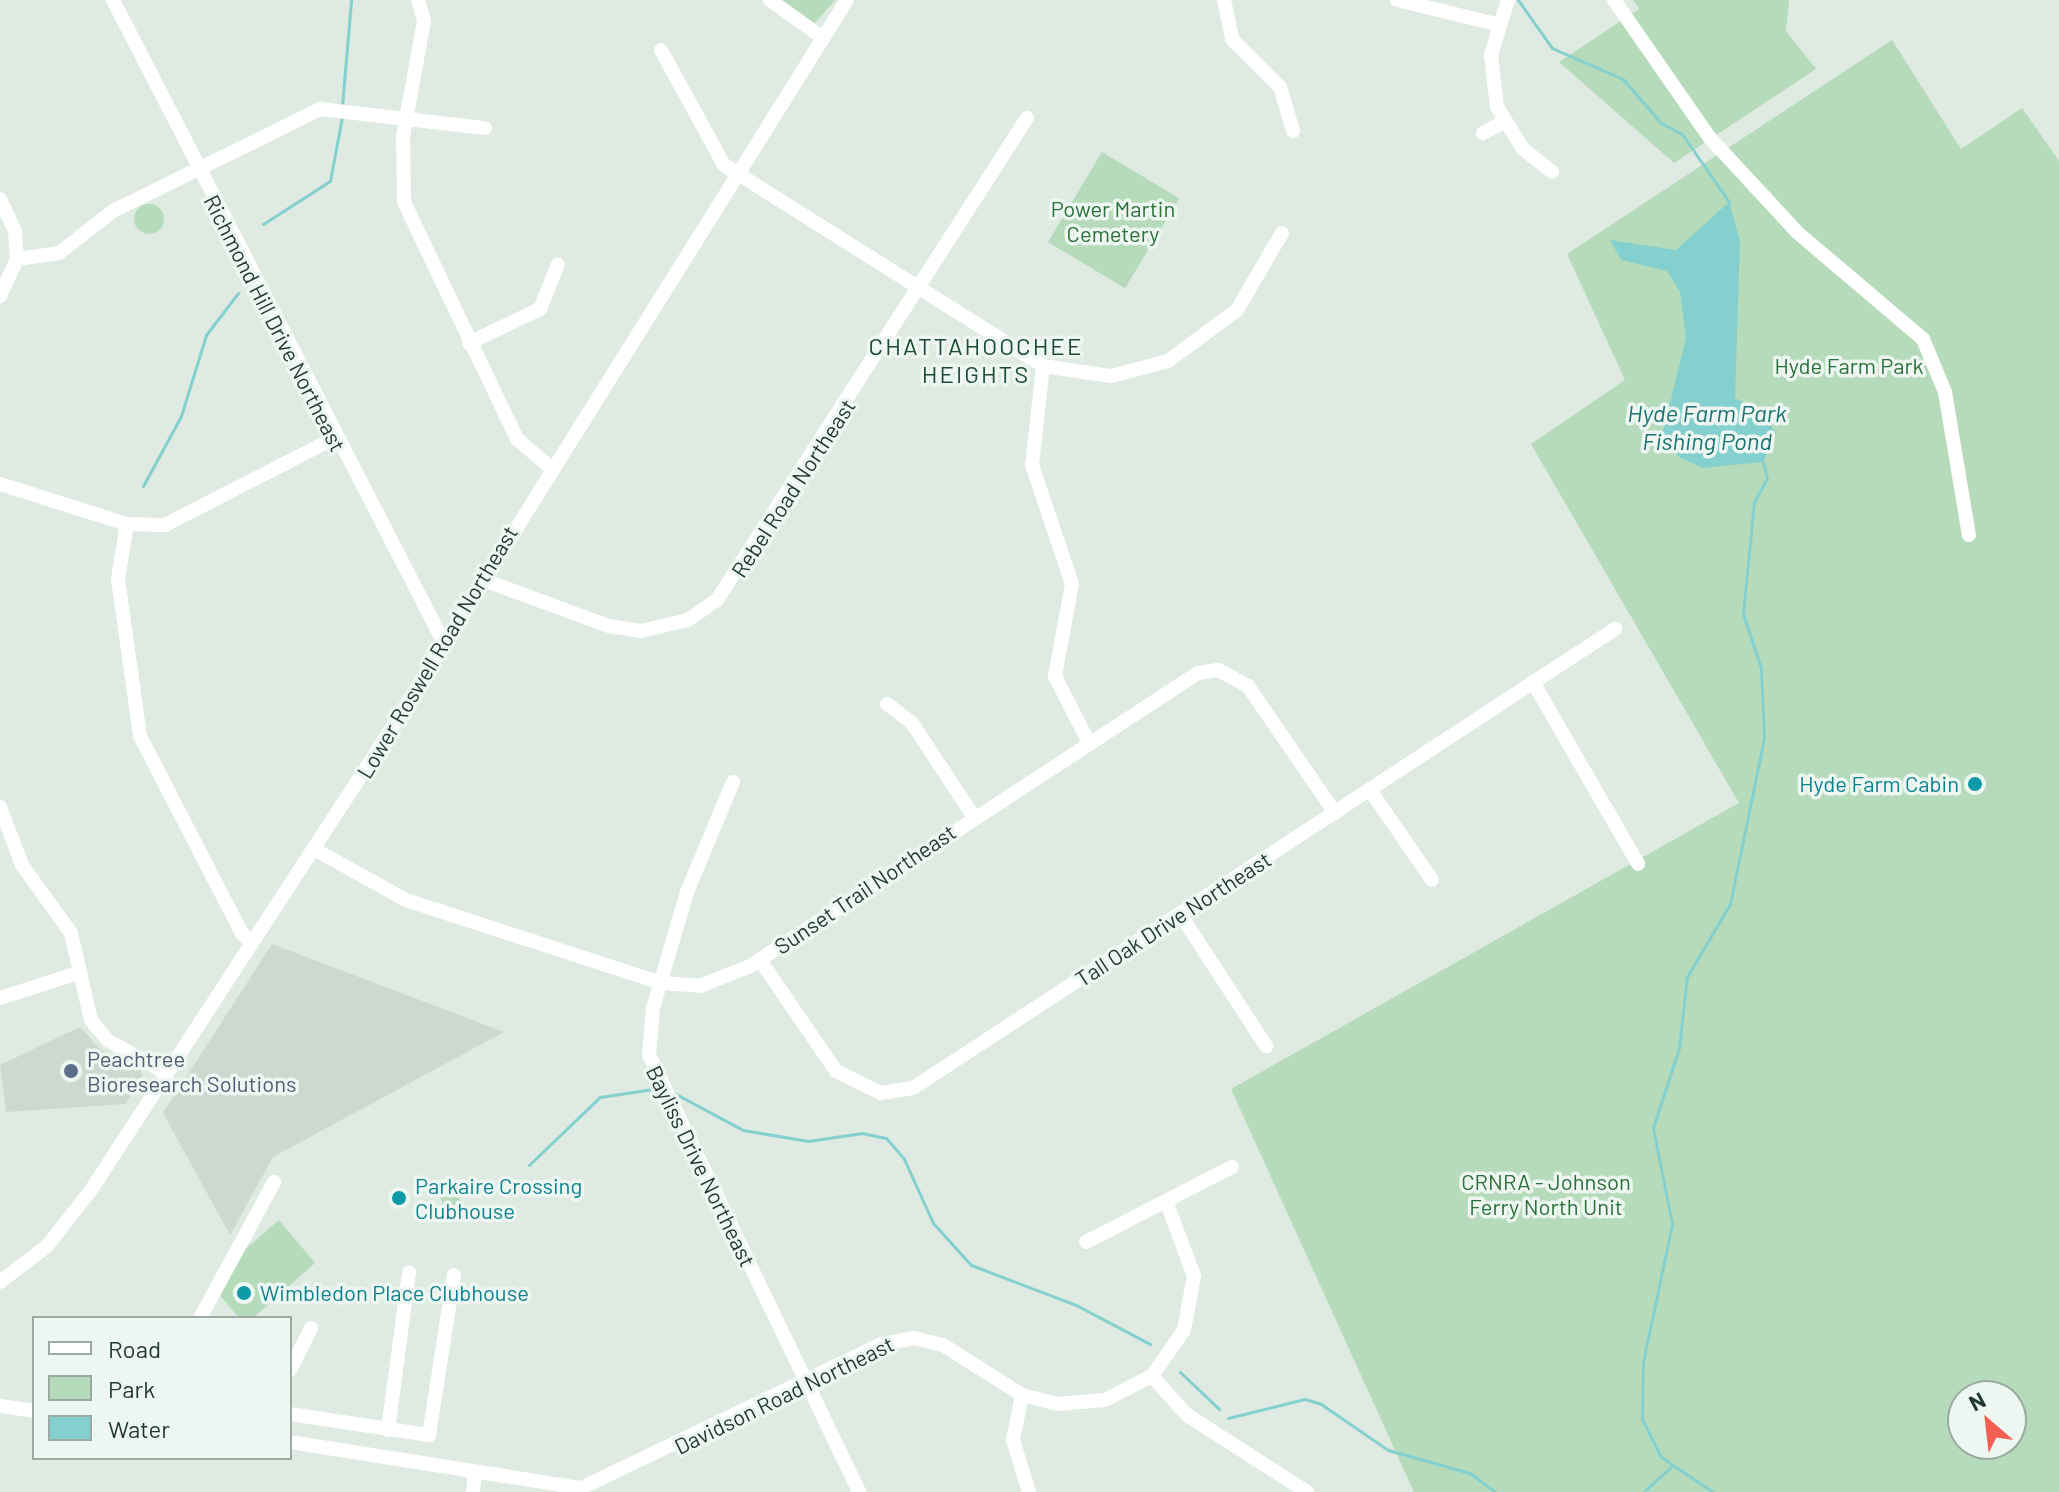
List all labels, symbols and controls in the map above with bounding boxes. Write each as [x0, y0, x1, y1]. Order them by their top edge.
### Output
street label: Richmond Hill Drive Northeast [199, 190, 351, 456]
park label: Power Martin Cemetery [1051, 195, 1175, 246]
district label: CHATTAHOOCHEE HEIGHTS [869, 332, 1083, 388]
park label: Hyde Farm Park [1774, 353, 1924, 379]
street label: Rebel Road Northeast [725, 394, 861, 582]
water label: Hyde Farm Park Fishing Pond [1627, 399, 1787, 455]
street label: Lower Roswell Road Northeast [351, 521, 523, 783]
place label: Hyde Farm Cabin [1799, 771, 1959, 797]
marker: Hyde Farm Cabin [1966, 775, 1984, 793]
street label: Sunset Trail Northeast [769, 819, 961, 959]
street label: Tall Oak Drive Northeast [1070, 846, 1276, 992]
place label: Peachtree Bioresearch Solutions [87, 1045, 297, 1096]
street label: Bayliss Drive Northeast [641, 1061, 761, 1271]
marker: Peachtree Bioresearch Solutions [62, 1062, 80, 1080]
park label: CRNRA - Johnson Ferry North Unit [1461, 1168, 1631, 1220]
place label: Parkaire Crossing Clubhouse [415, 1172, 582, 1224]
marker: Parkaire Crossing Clubhouse [390, 1189, 408, 1207]
place label: Wimbledon Place Clubhouse [260, 1280, 529, 1306]
marker: Wimbledon Place Clubhouse [235, 1284, 253, 1302]
legend [32, 1316, 292, 1460]
street label: Davidson Road Northeast [670, 1330, 898, 1460]
text: Road [108, 1334, 161, 1363]
text: Park [108, 1374, 155, 1403]
north arrow [1947, 1380, 2027, 1460]
text: N [1964, 1386, 1989, 1415]
text: Water [108, 1414, 170, 1443]

